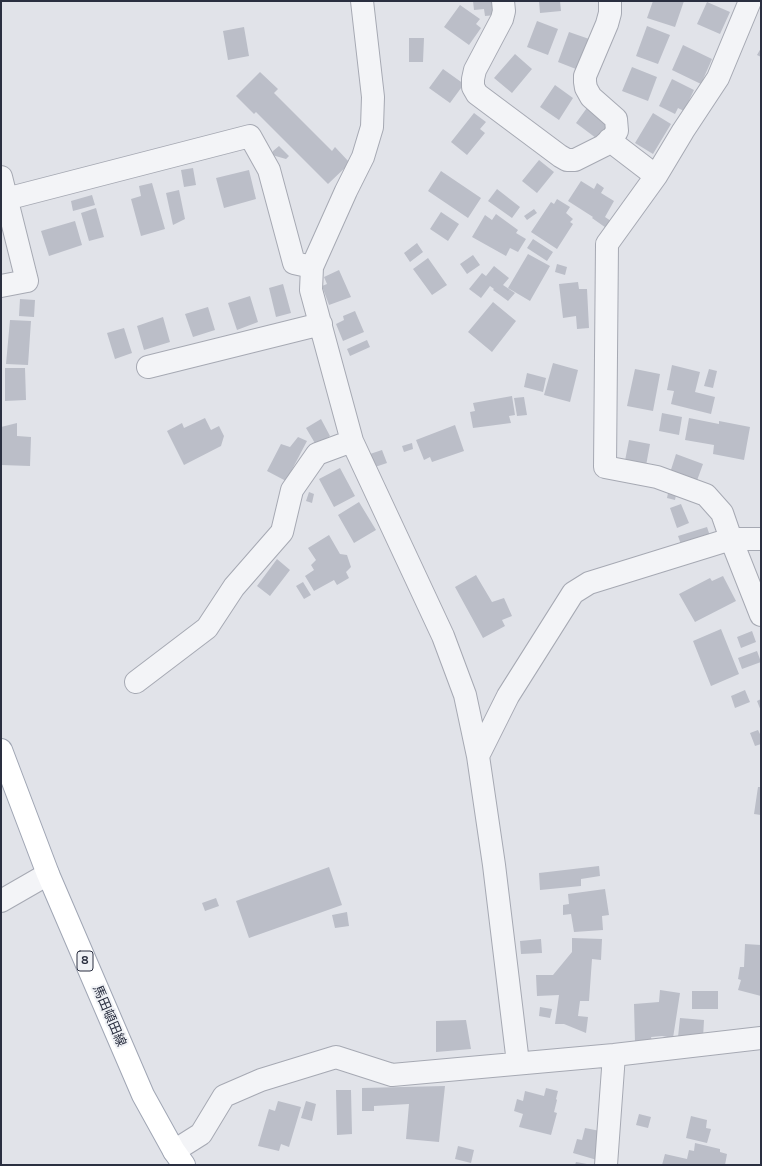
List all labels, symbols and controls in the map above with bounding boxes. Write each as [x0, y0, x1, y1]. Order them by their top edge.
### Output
road number: 8 [77, 951, 93, 971]
street label: 馬田頓田線 [89, 983, 129, 1049]

